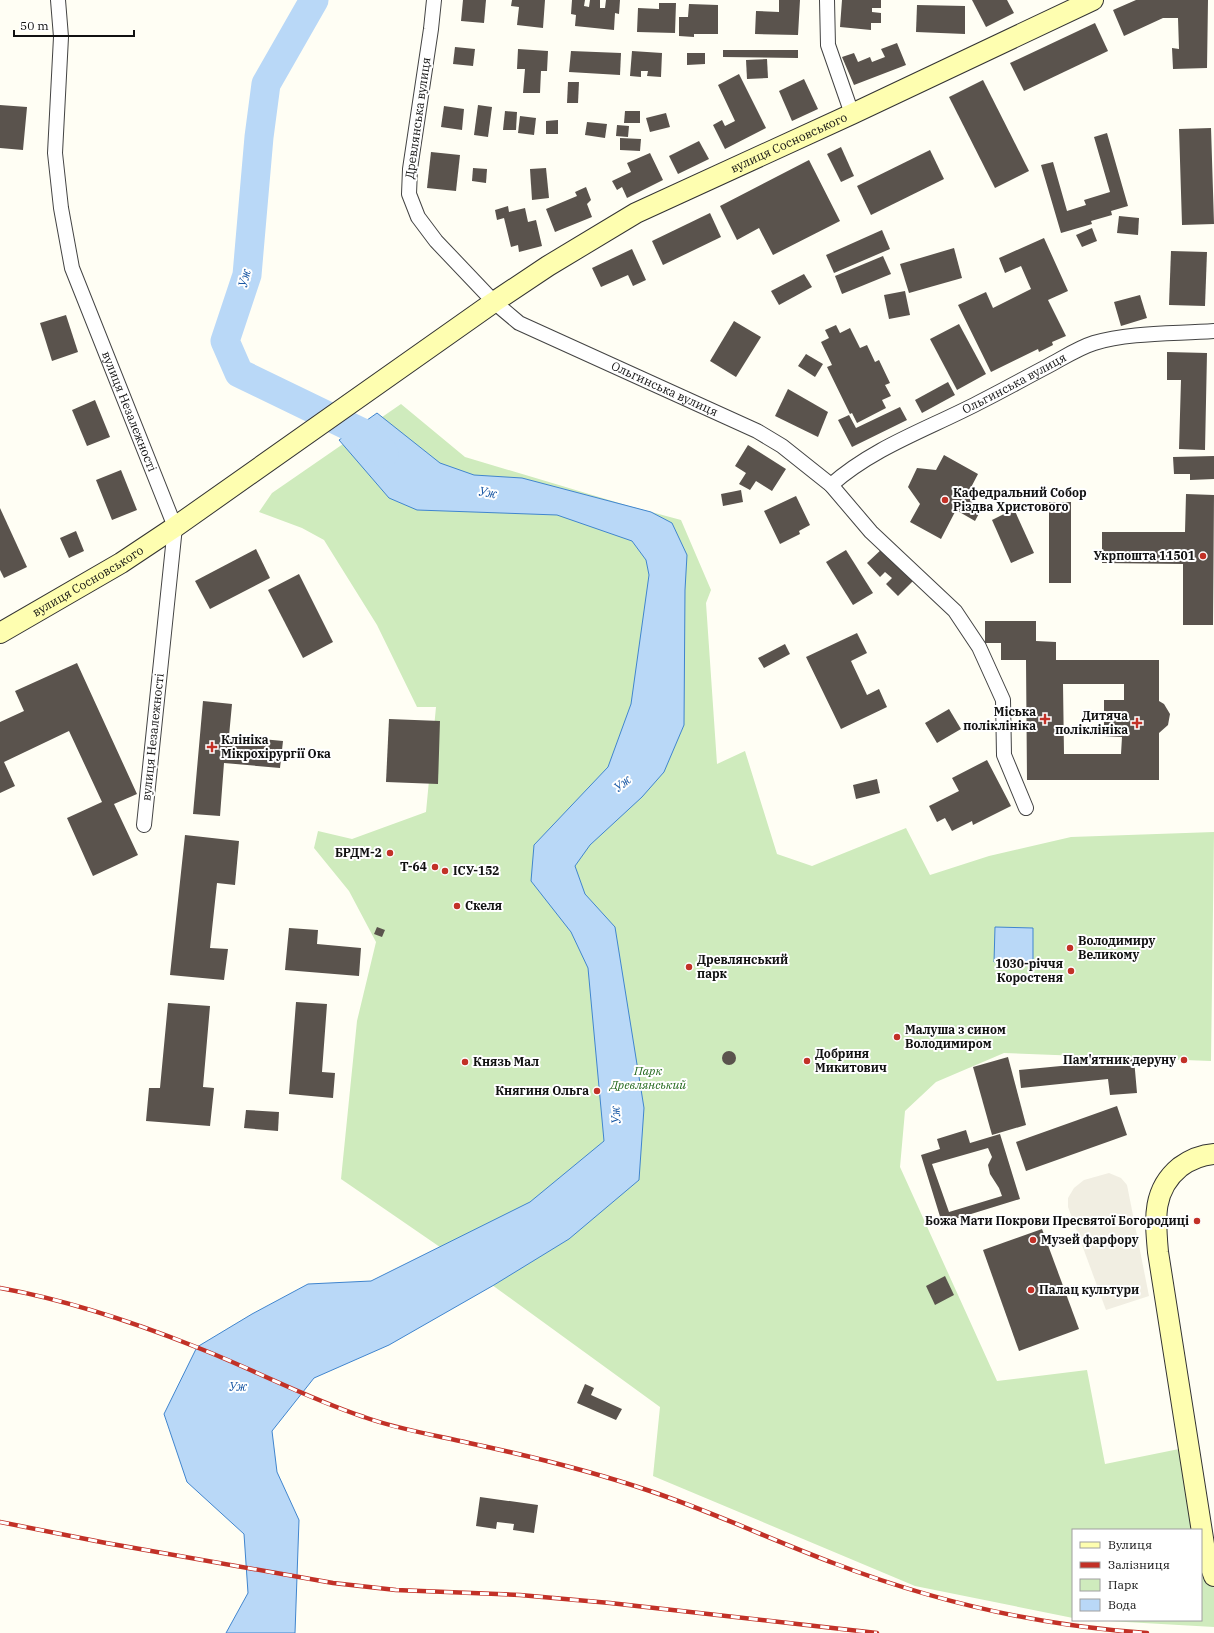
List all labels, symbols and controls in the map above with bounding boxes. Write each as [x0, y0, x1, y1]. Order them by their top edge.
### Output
scale bar [14, 12, 134, 38]
text: 50 m [20, 18, 49, 33]
street label: Древлянська вулиця [402, 56, 433, 180]
street label: вулиця Сосновського [728, 109, 850, 176]
water label: Уж [234, 267, 255, 289]
street label: вулиця Незалежності [99, 349, 160, 474]
street label: Ольгинська вулиця [960, 349, 1069, 417]
street label: Ольгинська вулиця [609, 358, 720, 419]
water label: Уж [478, 483, 498, 502]
place label: Кафедральний Собор Різдва Христового [953, 485, 1087, 514]
marker: Кафедральний Собор Різдва Христового [940, 495, 950, 505]
street label: вулиця Сосновського [29, 542, 146, 620]
place label: Укрпошта 11501 [1093, 548, 1195, 563]
marker: Укрпошта 11501 [1198, 551, 1208, 561]
street label: вулиця Незалежності [138, 672, 167, 801]
place label: Міська поліклініка [963, 704, 1036, 733]
place label: Дитяча поліклініка [1055, 708, 1128, 737]
marker: Міська поліклініка [1039, 713, 1051, 725]
marker: Дитяча поліклініка [1131, 717, 1143, 729]
place label: Клініка Мікрохірургії Ока [221, 732, 331, 761]
marker: Клініка Мікрохірургії Ока [206, 741, 218, 753]
water label: Уж [610, 771, 635, 796]
place label: БРДМ-2 [335, 845, 382, 860]
marker: БРДМ-2 [385, 848, 395, 858]
place label: Т-64 [400, 859, 427, 874]
marker: Т-64 [430, 862, 440, 872]
place label: ІСУ-152 [453, 863, 500, 878]
marker: ІСУ-152 [440, 866, 450, 876]
place label: Скеля [465, 898, 502, 913]
marker: Скеля [452, 901, 462, 911]
place label: Володимиру Великому [1078, 933, 1155, 962]
marker: Володимиру Великому [1065, 943, 1075, 953]
place label: Древлянський парк [697, 952, 788, 981]
place label: 1030-річчя Коростеня [995, 956, 1063, 985]
marker: Древлянський парк [684, 962, 694, 972]
marker: 1030-річчя Коростеня [1066, 966, 1076, 976]
place label: Малуша з сином Володимиром [905, 1022, 1006, 1051]
marker: Малуша з сином Володимиром [892, 1032, 902, 1042]
place label: Добриня Микитович [815, 1046, 887, 1075]
place label: Пам'ятник деруну [1063, 1052, 1176, 1067]
place label: Князь Мал [473, 1054, 539, 1069]
marker: Пам'ятник деруну [1179, 1055, 1189, 1065]
marker: Добриня Микитович [802, 1056, 812, 1066]
marker: Князь Мал [460, 1057, 470, 1067]
park label: Парк Древлянський [608, 1063, 686, 1092]
place label: Княгиня Ольга [495, 1083, 589, 1098]
marker: Княгиня Ольга [592, 1086, 602, 1096]
water label: Уж [606, 1105, 625, 1125]
place label: Божа Мати Покрови Пресвятої Богородиці [925, 1213, 1189, 1228]
marker: Божа Мати Покрови Пресвятої Богородиці [1192, 1216, 1202, 1226]
place label: Музей фарфору [1041, 1232, 1139, 1247]
marker: Музей фарфору [1028, 1235, 1038, 1245]
place label: Палац культури [1039, 1282, 1139, 1297]
marker: Палац культури [1026, 1285, 1036, 1295]
water label: Уж [229, 1378, 247, 1395]
legend [1072, 1529, 1202, 1621]
text: Вулиця [1108, 1537, 1152, 1552]
text: Залізниця [1108, 1557, 1170, 1572]
text: Парк [1108, 1577, 1138, 1592]
text: Вода [1108, 1597, 1137, 1612]

